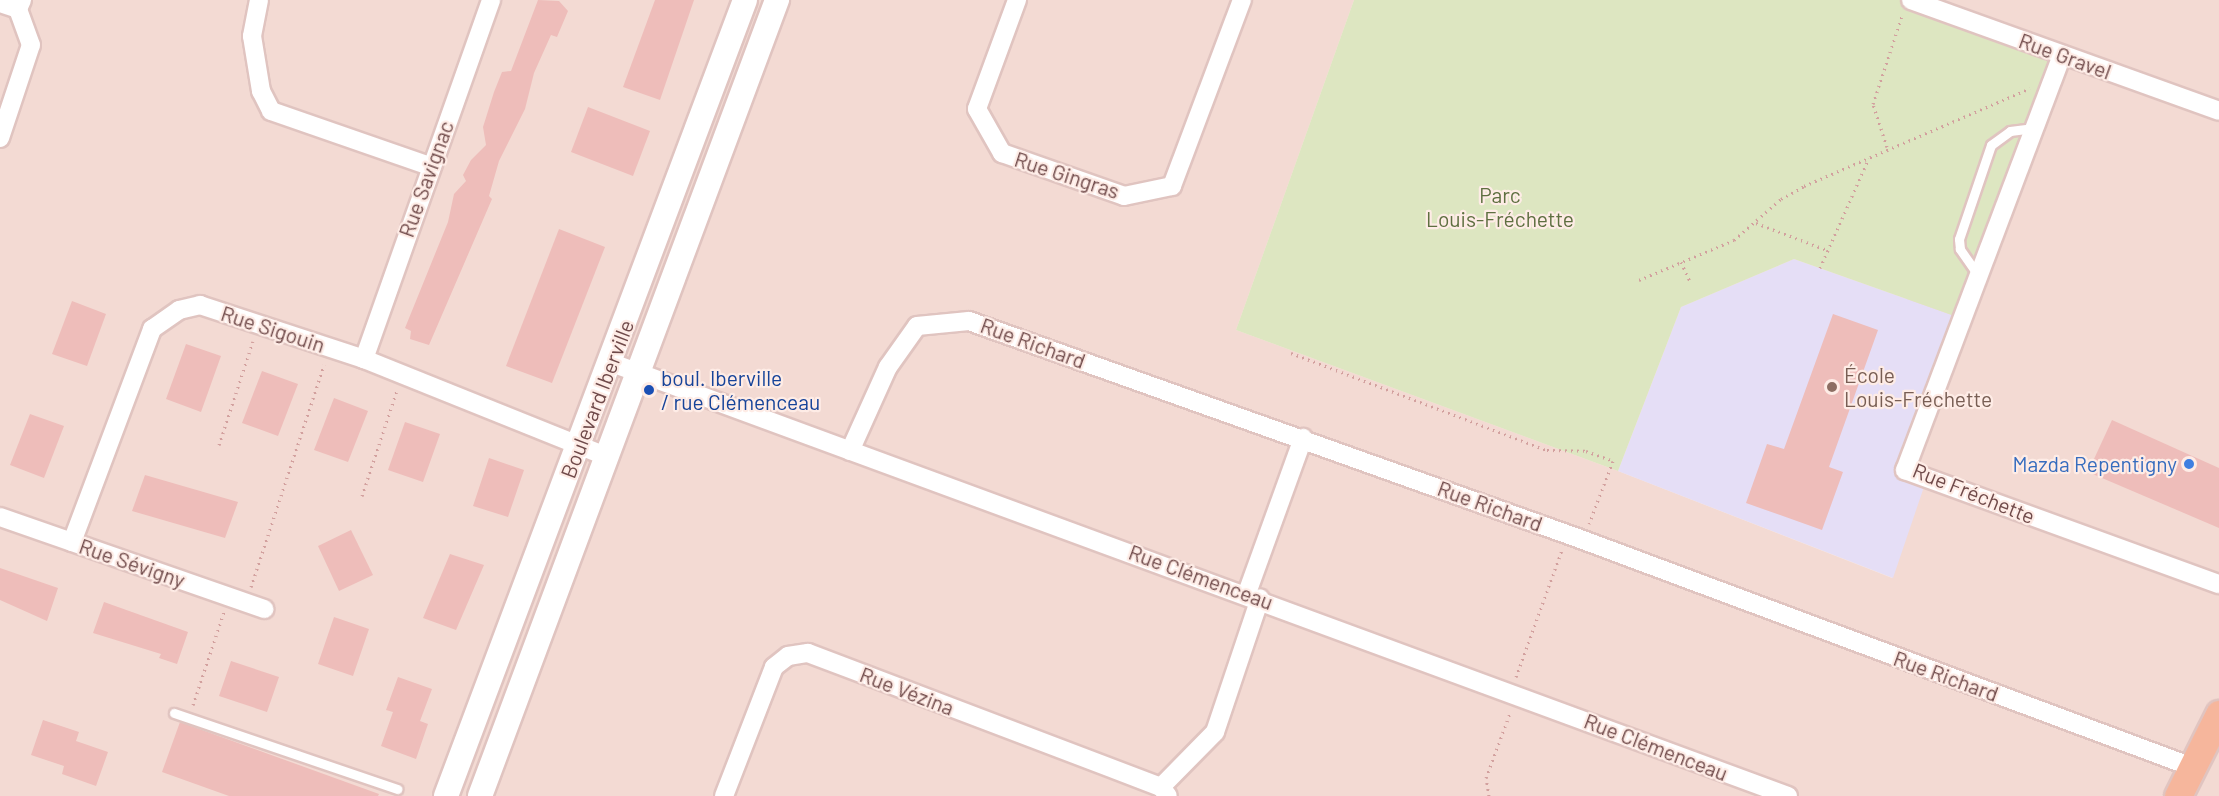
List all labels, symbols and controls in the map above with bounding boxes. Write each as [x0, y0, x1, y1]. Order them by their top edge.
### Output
street label: Rue Gravel [2015, 28, 2115, 84]
street label: Rue Savignac [393, 117, 459, 241]
street label: Rue Gingras [1011, 146, 1123, 204]
park label: Parc Louis-Fréchette [1426, 182, 1574, 232]
street label: Rue Sigouin [218, 300, 328, 358]
street label: Rue Richard [977, 312, 1089, 374]
street label: Boulevard Iberville [555, 316, 639, 482]
place label: École Louis-Fréchette [1844, 362, 1992, 412]
place label: boul. Iberville / rue Clémenceau [661, 365, 820, 415]
marker: École Louis-Fréchette [1825, 380, 1839, 394]
marker: boul. Iberville / rue Clémenceau [642, 383, 656, 397]
place label: Mazda Repentigny [2013, 451, 2177, 477]
street label: Rue Fréchette [1909, 457, 2039, 529]
marker: Mazda Repentigny [2182, 457, 2196, 471]
street label: Rue Richard [1434, 475, 1546, 537]
street label: Rue Sévigny [76, 533, 188, 593]
street label: Rue Clémenceau [1125, 539, 1277, 615]
street label: Rue Richard [1890, 645, 2002, 707]
street label: Rue Vézina [856, 662, 958, 720]
street label: Rue Clémenceau [1581, 708, 1731, 786]

